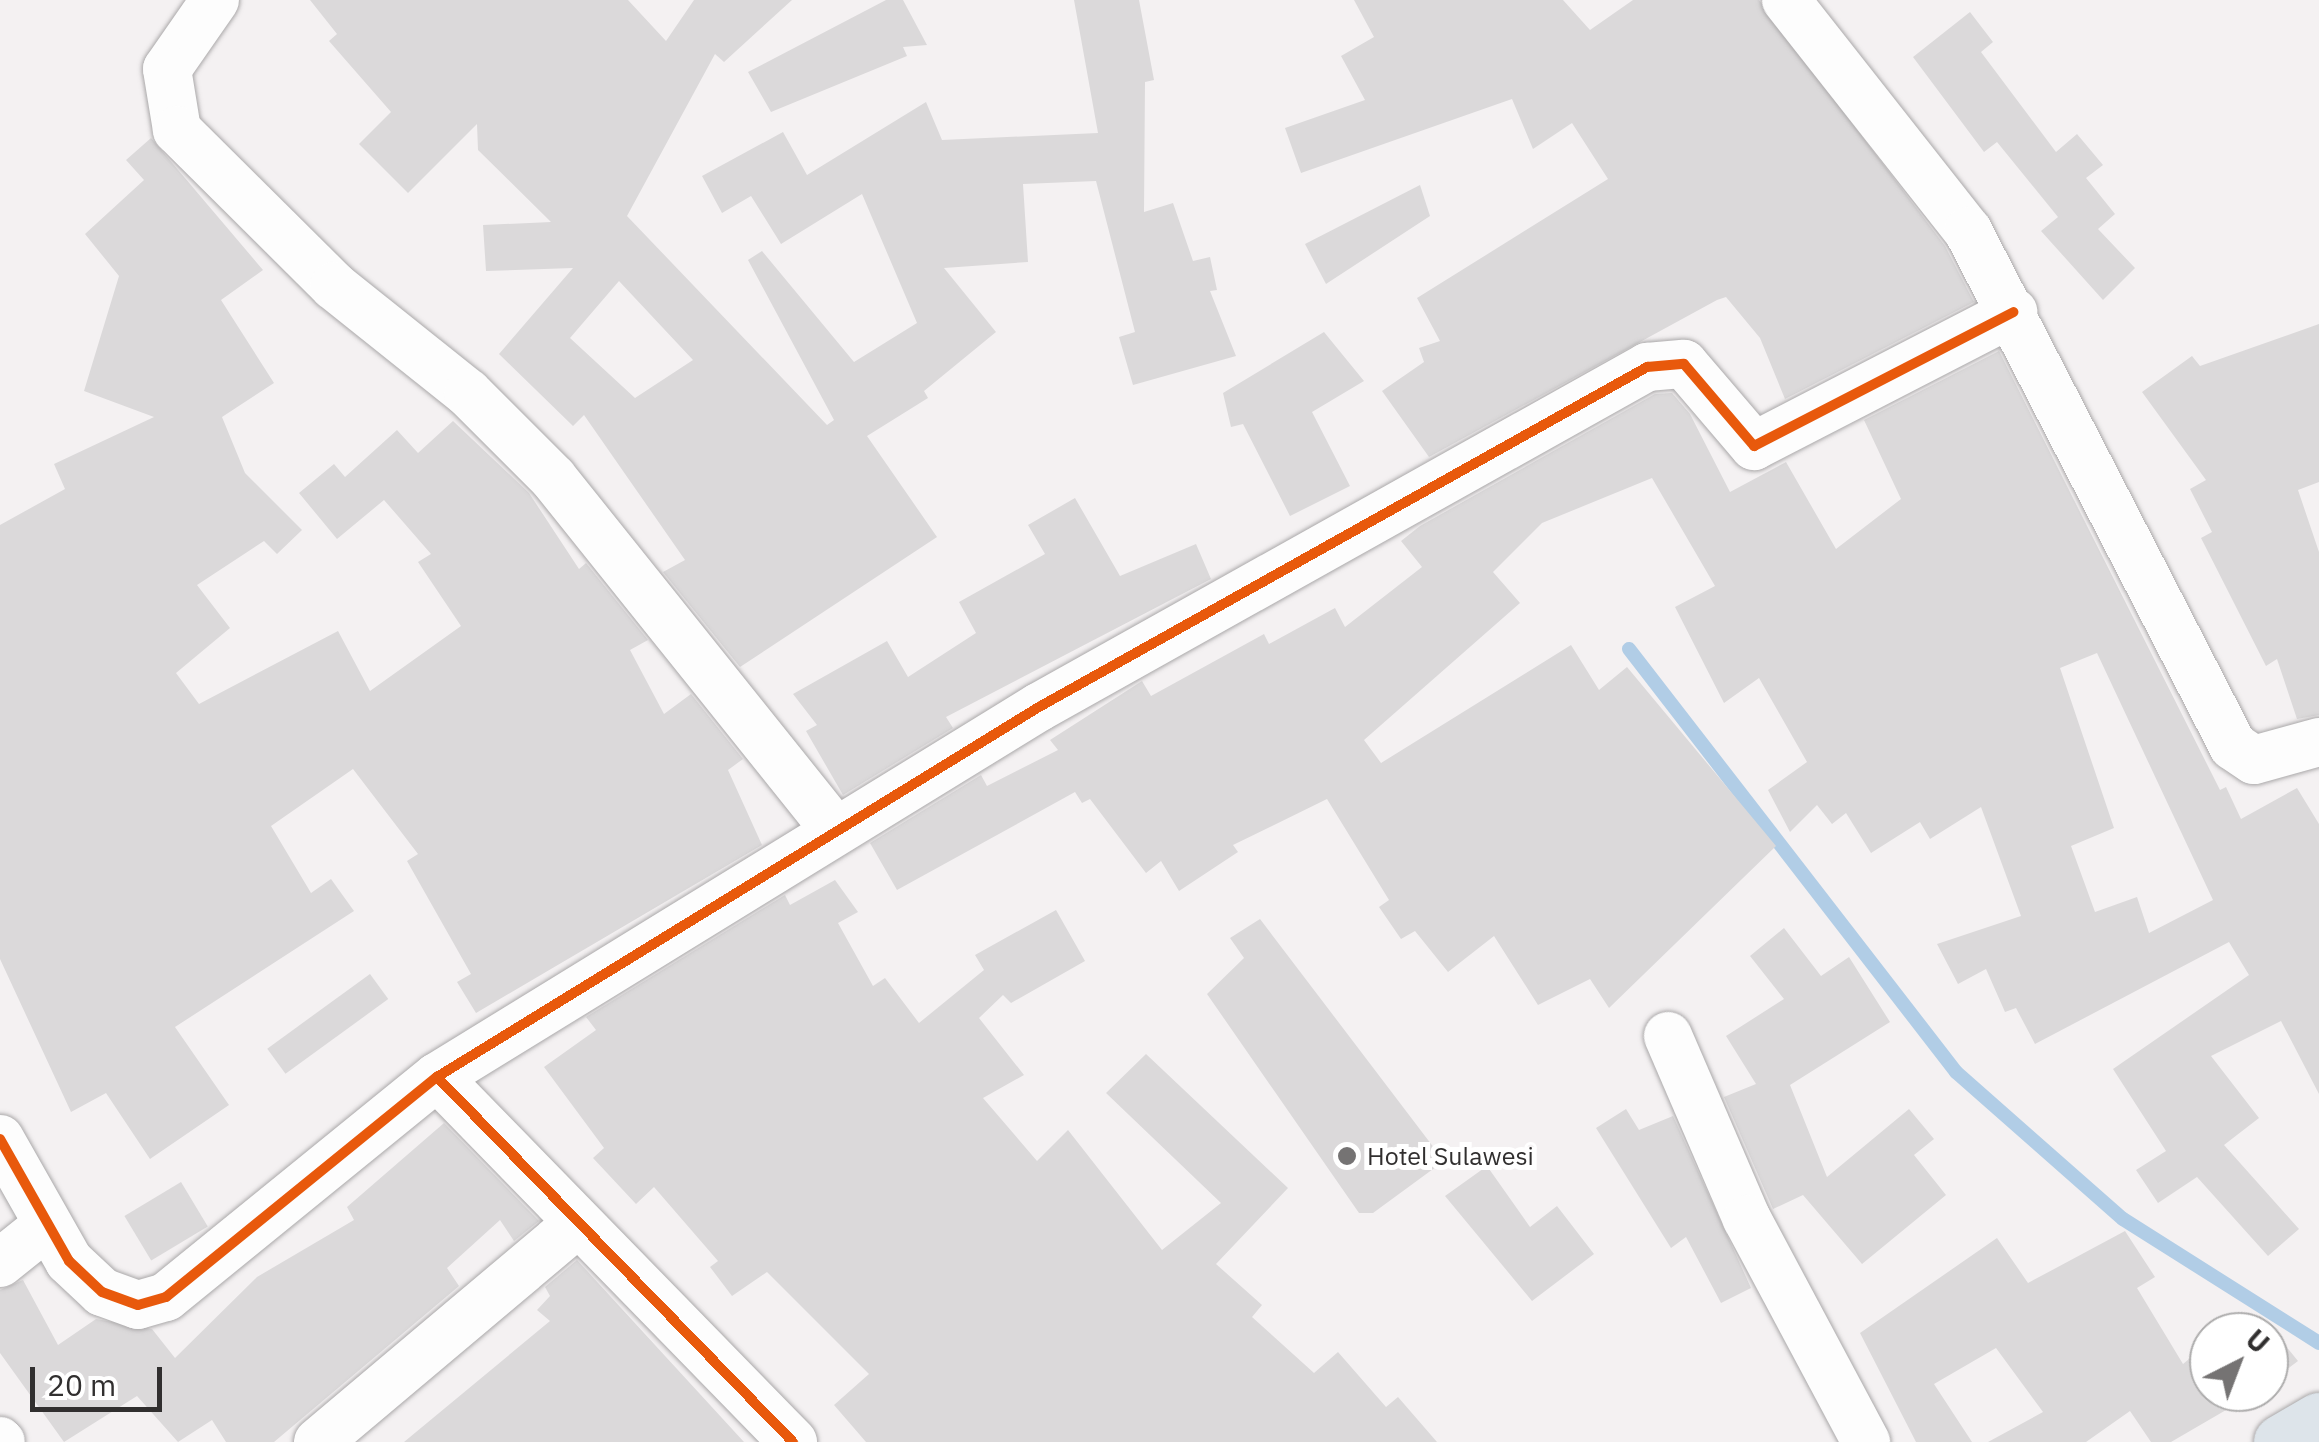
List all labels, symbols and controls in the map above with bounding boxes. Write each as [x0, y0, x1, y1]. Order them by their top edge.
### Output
place label: Hotel Sulawesi [1367, 1141, 1534, 1171]
marker: Hotel Sulawesi [1336, 1145, 1358, 1167]
north arrow [2189, 1312, 2289, 1412]
text: U [2238, 1321, 2278, 1361]
scale bar [35, 1347, 168, 1409]
text: 20 m [47, 1365, 116, 1404]

